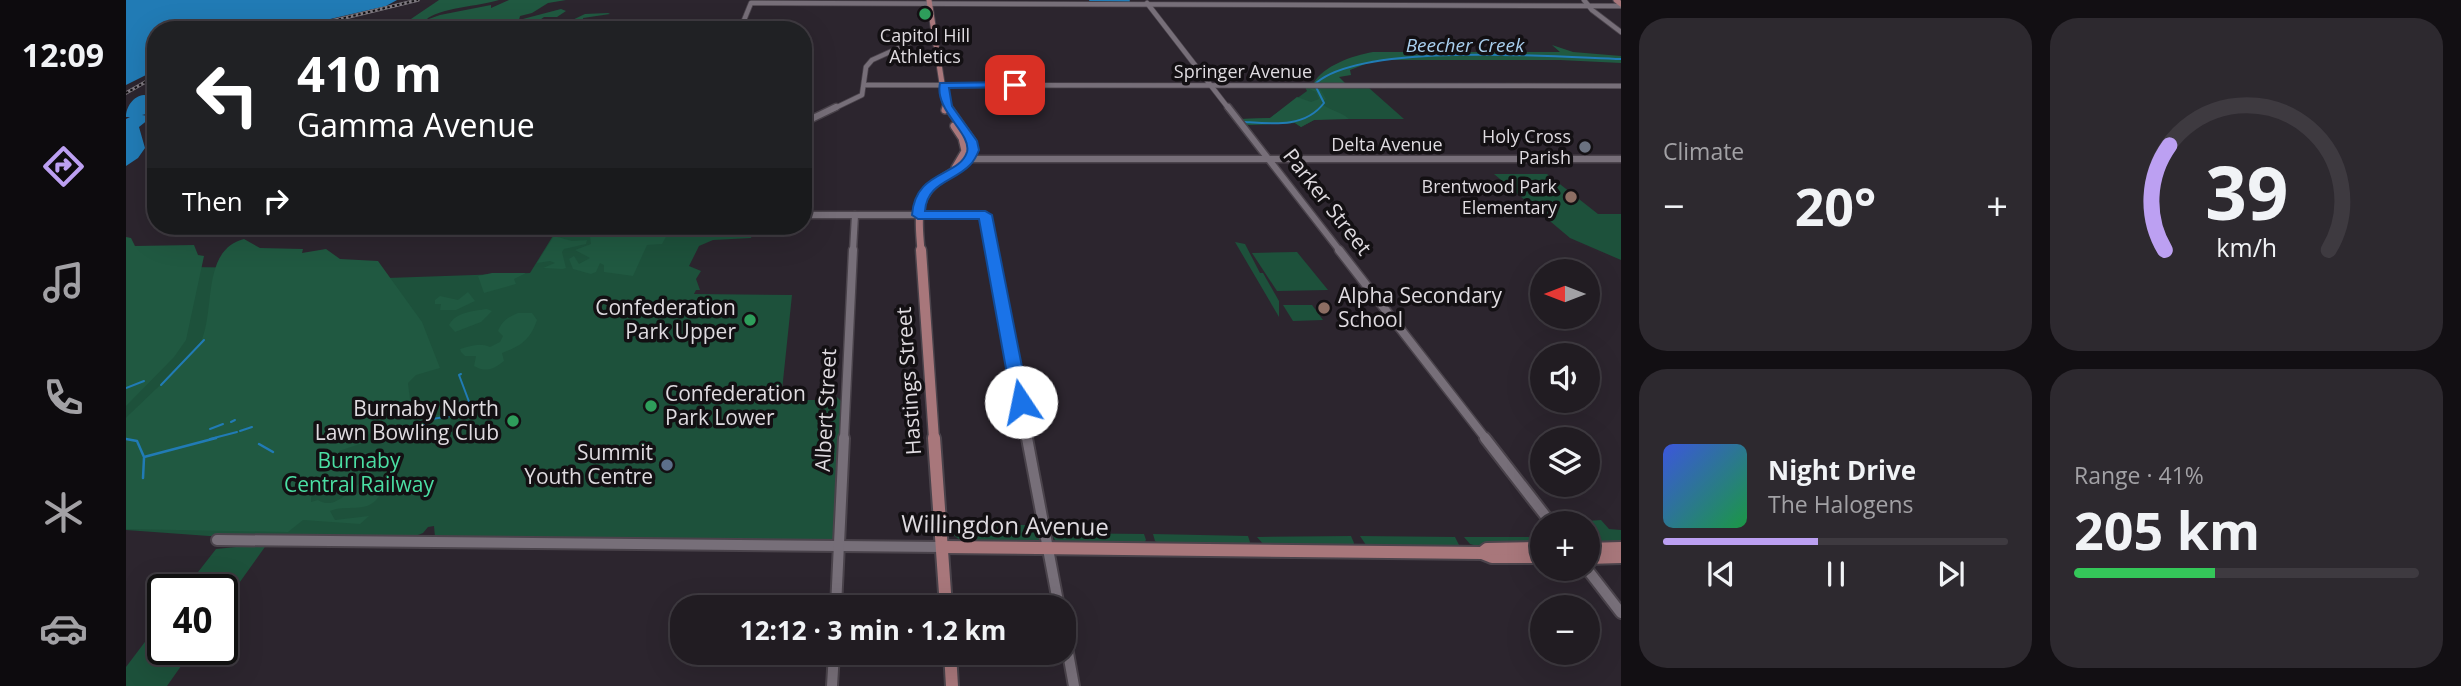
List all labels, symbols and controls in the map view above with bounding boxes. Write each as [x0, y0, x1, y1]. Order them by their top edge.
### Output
marker: Capitol Hill Athletics [917, 6, 933, 22]
place label: Capitol Hill Athletics [880, 23, 970, 68]
water label: Beecher Creek [1406, 32, 1525, 58]
text: 12:09 [22, 33, 104, 76]
text: 410 m [297, 40, 442, 106]
icon: left [182, 49, 273, 140]
pin [985, 55, 1045, 115]
street label: Springer Avenue [1174, 59, 1312, 83]
icon: arrive [996, 66, 1034, 104]
text: Gamma Avenue [297, 103, 535, 146]
place label: Holy Cross Parish [1482, 124, 1571, 169]
street label: Delta Avenue [1331, 132, 1443, 156]
text: Climate [1663, 135, 1744, 167]
marker: Holy Cross Parish [1577, 139, 1593, 155]
icon: directions [39, 142, 88, 191]
street label: Parker Street [1277, 142, 1378, 261]
text: 39 [2205, 143, 2288, 242]
text: 20° [1795, 170, 1876, 241]
place label: Brentwood Park Elementary [1422, 174, 1558, 219]
text: − [1663, 179, 1685, 231]
text: + [1986, 179, 2008, 231]
icon: right [257, 182, 295, 220]
text: Then [182, 183, 243, 219]
marker: Brentwood Park Elementary [1563, 189, 1579, 205]
text: km/h [2216, 230, 2277, 264]
icon: music [39, 258, 88, 307]
north arrow [1530, 259, 1600, 329]
map controls [1530, 259, 1600, 665]
place label: Alpha Secondary School [1338, 281, 1502, 333]
place label: Confederation Park Upper [595, 293, 736, 345]
marker: Alpha Secondary School [1316, 300, 1332, 316]
street label: Hastings Street [889, 306, 927, 456]
marker: Confederation Park Upper [742, 312, 758, 328]
button: sound [1530, 343, 1600, 413]
street label: Albert Street [808, 348, 842, 472]
position arrow [984, 365, 1058, 439]
icon: phone [39, 373, 88, 422]
place label: Confederation Park Lower [665, 379, 806, 431]
place label: Burnaby North Lawn Bowling Club [315, 394, 499, 446]
marker: Confederation Park Lower [643, 398, 659, 414]
marker: Burnaby North Lawn Bowling Club [505, 413, 521, 429]
button: layers [1530, 427, 1600, 497]
place label: Summit Youth Centre [524, 438, 653, 490]
park label: Burnaby Central Railway [284, 446, 435, 498]
text: Night Drive [1768, 452, 1916, 488]
marker: Summit Youth Centre [659, 457, 675, 473]
text: Range · 41% [2074, 459, 2204, 491]
icon: climate [39, 488, 88, 537]
text: The Halogens [1768, 488, 1914, 520]
text: 205 km [2074, 494, 2260, 565]
street label: Willingdon Avenue [901, 506, 1109, 543]
button: + [1530, 511, 1600, 581]
icon: previous [1702, 555, 1740, 593]
icon: pause [1817, 555, 1855, 593]
icon: next [1932, 555, 1970, 593]
speed limit sign: 40 [147, 574, 238, 665]
button: − [1530, 595, 1600, 665]
icon: car [39, 604, 88, 653]
text: 12:12 · 3 min · 1.2 km [740, 612, 1006, 648]

